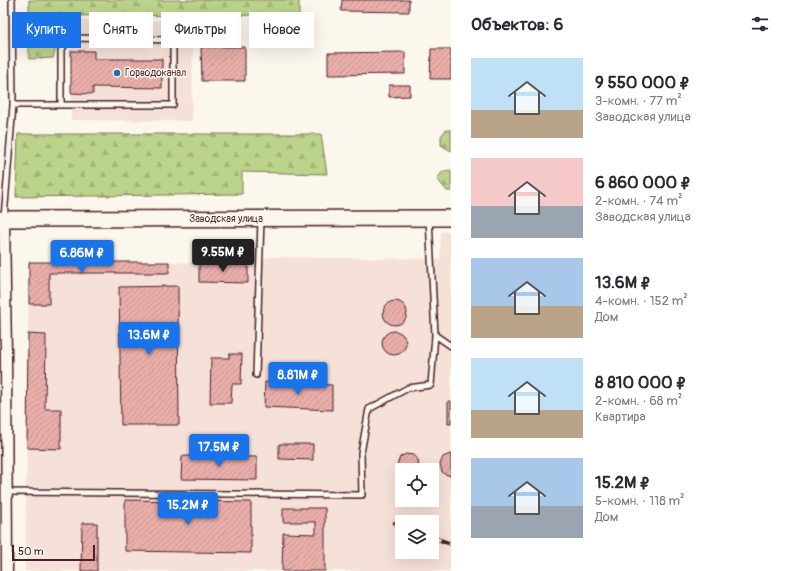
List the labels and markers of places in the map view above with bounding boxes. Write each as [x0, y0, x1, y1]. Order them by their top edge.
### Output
place label: Горводоканал [125, 67, 186, 79]
marker: Горводоканал [112, 68, 122, 78]
pin: 9.55M ₽ [186, 239, 260, 273]
pin: 6.86M ₽ [45, 240, 119, 274]
pin: 13.6M ₽ [112, 322, 186, 356]
pin: 8.81M ₽ [261, 362, 335, 396]
pin: 17.5M ₽ [182, 434, 256, 468]
pin: 15.2M ₽ [151, 492, 225, 526]

